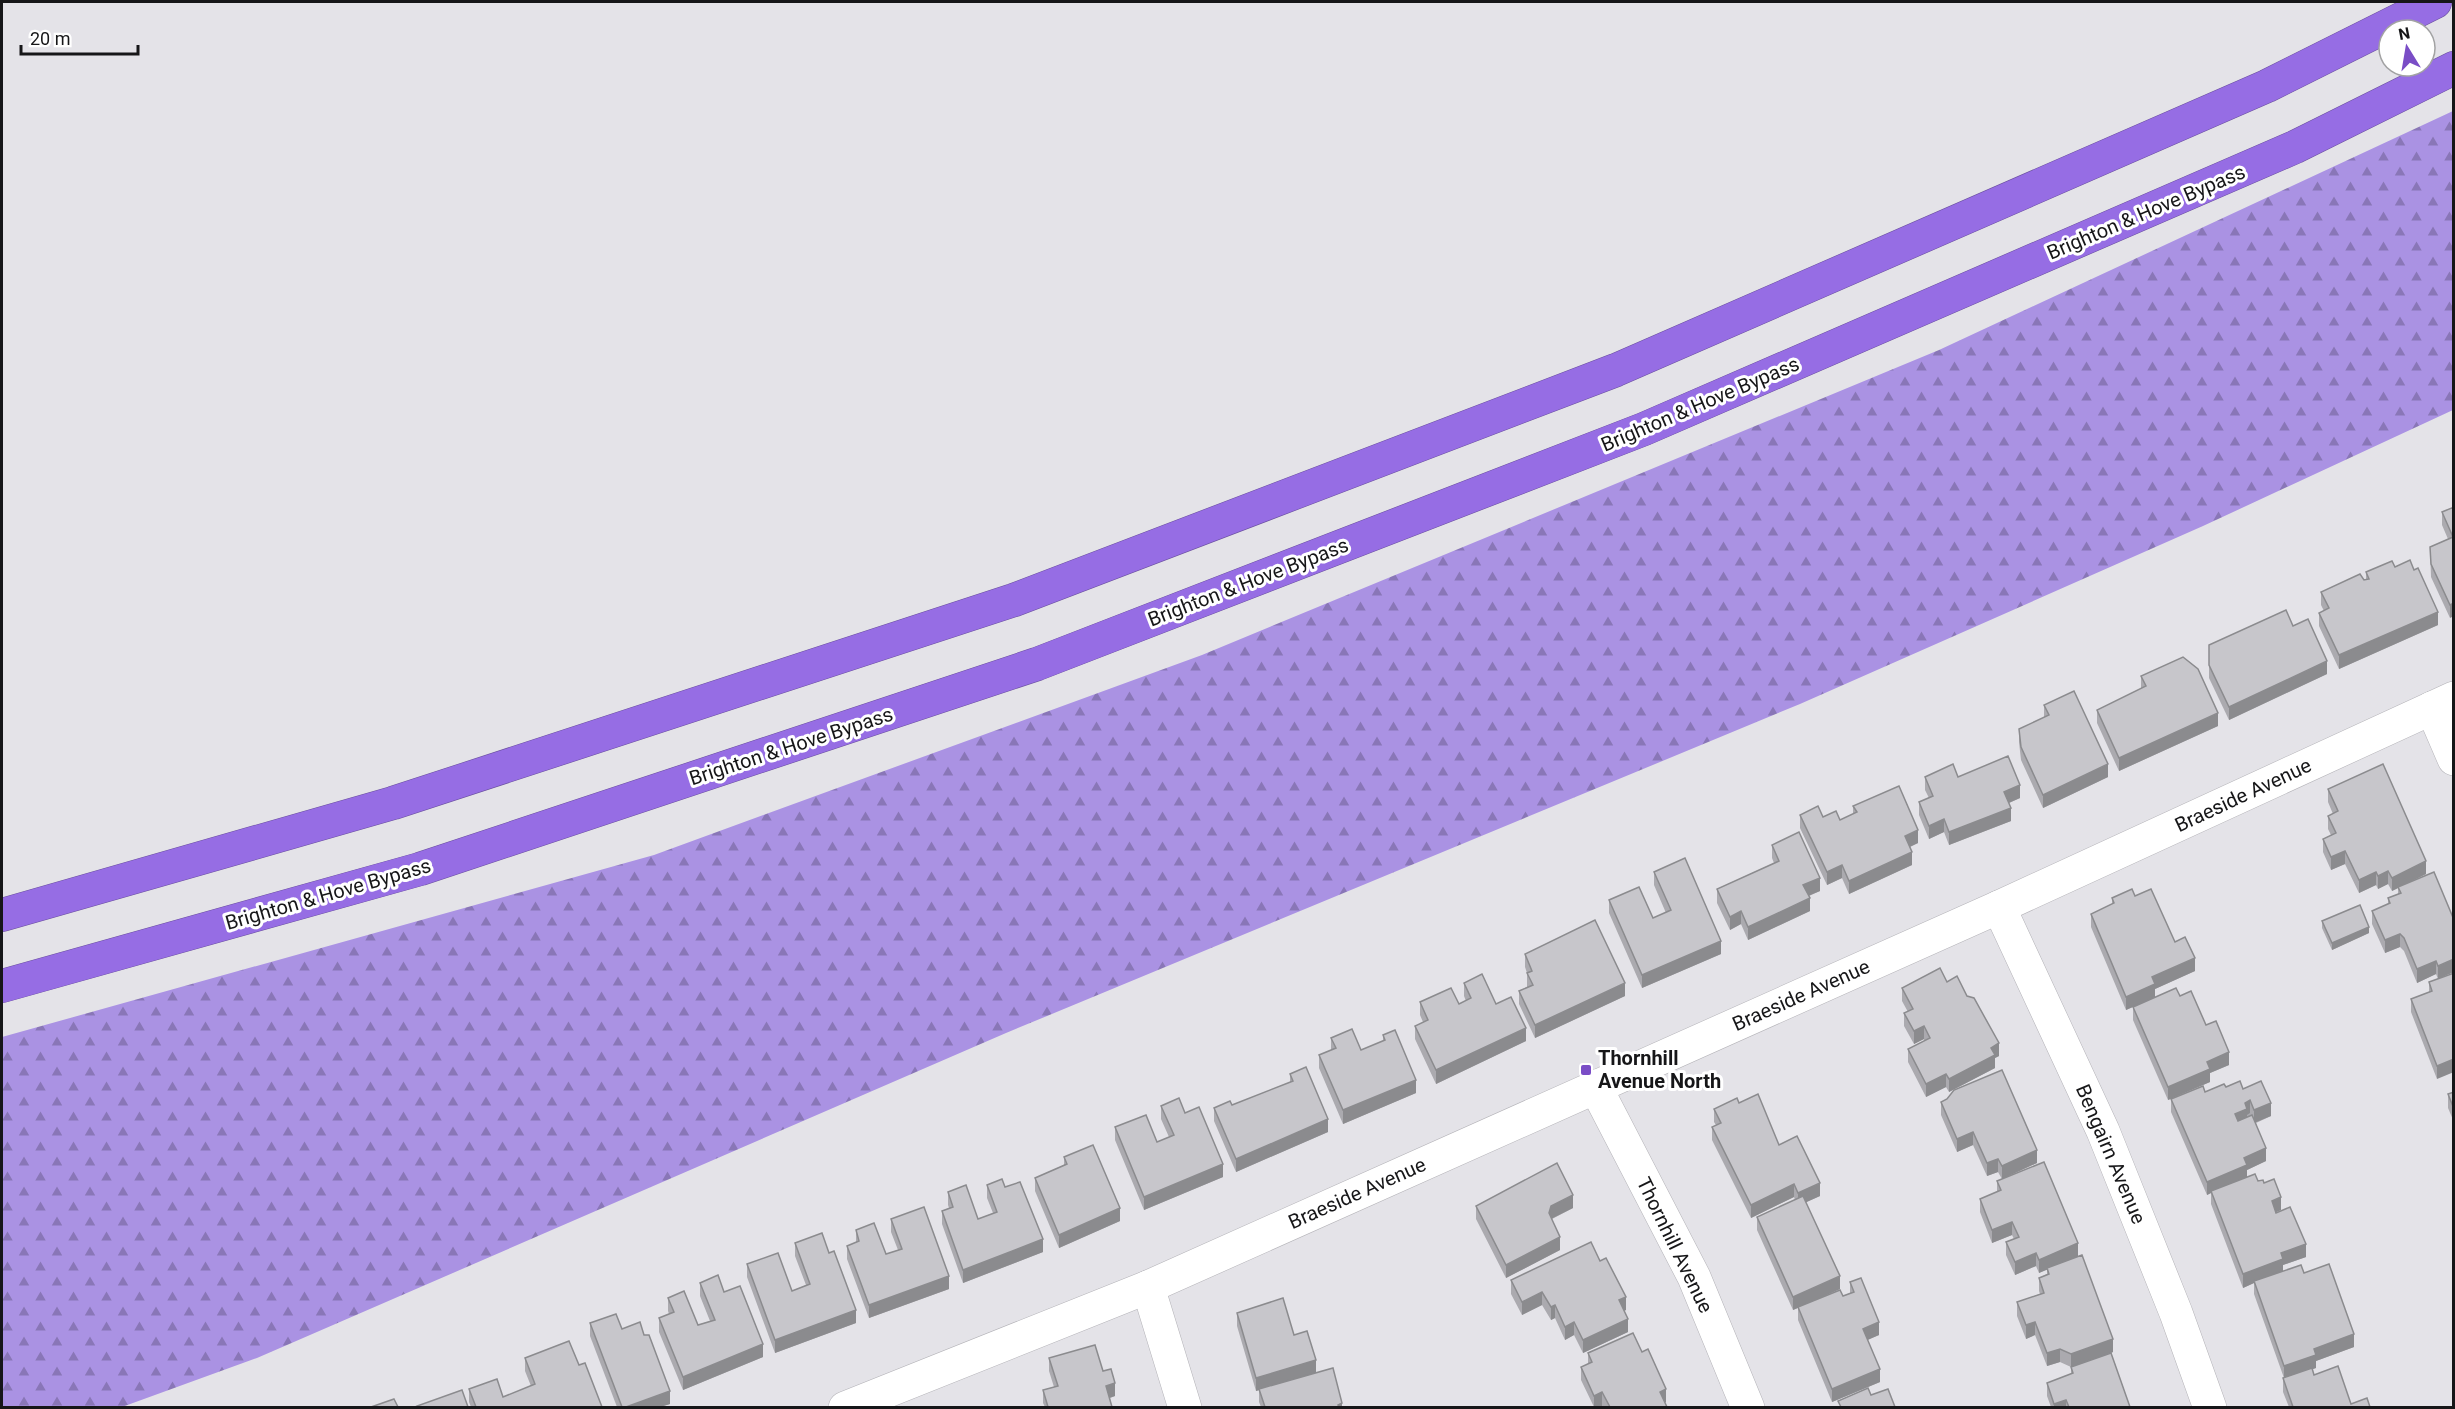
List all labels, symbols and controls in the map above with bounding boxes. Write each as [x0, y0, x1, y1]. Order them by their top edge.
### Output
scale bar [21, 18, 138, 56]
north arrow [2377, 18, 2437, 78]
text: N [2397, 23, 2412, 44]
text: 20 m [30, 28, 70, 49]
street label: Brighton & Hove Bypass [2043, 159, 2249, 265]
street label: Brighton & Hove Bypass [1597, 351, 1803, 457]
street label: Brighton & Hove Bypass [1144, 533, 1352, 631]
street label: Brighton & Hove Bypass [686, 702, 896, 790]
street label: Braeside Avenue [2171, 753, 2315, 837]
street label: Brighton & Hove Bypass [222, 853, 434, 935]
street label: Braeside Avenue [1729, 954, 1873, 1036]
place label: Thornhill Avenue North [1598, 1046, 1721, 1093]
marker: Thornhill Avenue North [1579, 1063, 1593, 1077]
street label: Bengairn Avenue [2071, 1081, 2151, 1227]
street label: Braeside Avenue [1285, 1152, 1429, 1234]
street label: Thornhill Avenue [1632, 1173, 1718, 1317]

